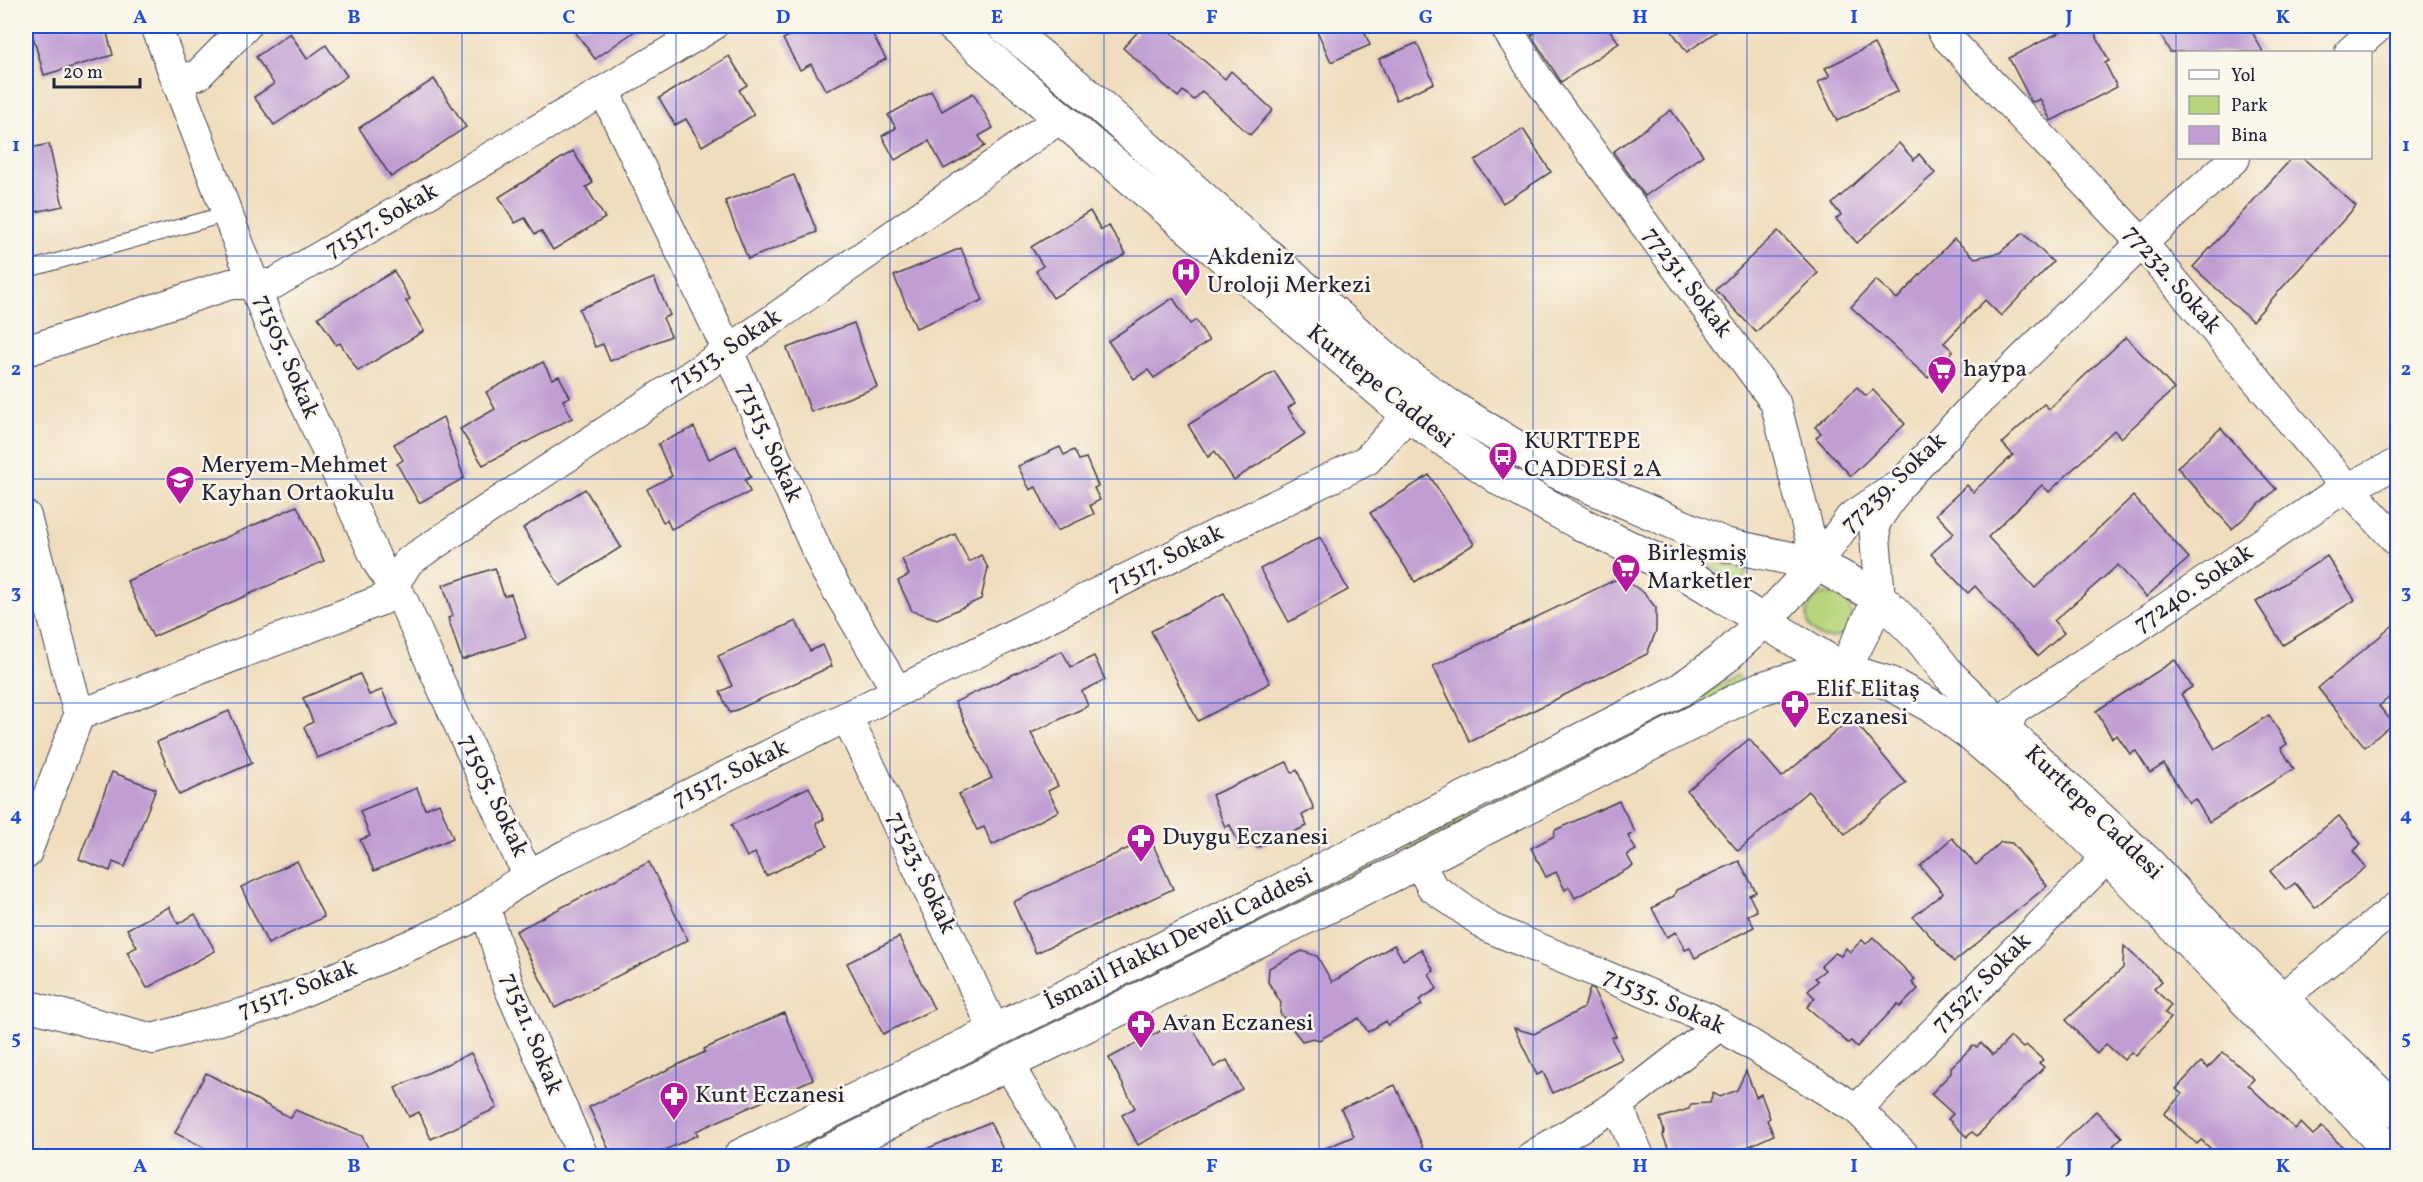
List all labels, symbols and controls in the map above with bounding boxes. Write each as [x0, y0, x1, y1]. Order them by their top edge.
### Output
text: A [133, 4, 147, 32]
text: B [347, 4, 361, 32]
text: C [563, 4, 576, 32]
text: D [776, 4, 790, 32]
text: E [991, 4, 1003, 32]
text: F [1206, 4, 1218, 32]
text: G [1419, 4, 1433, 32]
text: H [1632, 4, 1648, 32]
text: I [1850, 4, 1858, 32]
text: J [2064, 4, 2073, 32]
text: K [2276, 4, 2291, 32]
scale bar [54, 51, 140, 89]
legend [2177, 51, 2372, 159]
text: 20 m [63, 61, 103, 86]
text: Yol [2231, 64, 2256, 89]
text: Park [2231, 94, 2268, 119]
text: Bina [2231, 124, 2267, 149]
text: 1 [12, 132, 20, 160]
text: 1 [2402, 132, 2410, 160]
street label: 71517. Sokak [319, 175, 445, 267]
street label: 77232. Sokak [2115, 218, 2229, 342]
street label: 77231. Sokak [1634, 220, 1740, 346]
place label: Akdeniz Uroloji Merkezi [1207, 241, 1371, 303]
hospital icon: Akdeniz Uroloji Merkezi [1170, 256, 1202, 298]
street label: 71505. Sokak [245, 290, 327, 424]
street label: 71513. Sokak [663, 301, 789, 401]
street label: Kurttepe Caddesi [1299, 317, 1461, 457]
place label: haypa [1963, 353, 2027, 387]
supermarket icon: haypa [1926, 354, 1958, 396]
text: 2 [11, 356, 21, 384]
text: 2 [2401, 356, 2411, 384]
street label: 71515. Sokak [727, 378, 811, 508]
place label: KURTTEPE CADDESİ 2A [1524, 425, 1662, 487]
street label: 77239. Sokak [1834, 425, 1954, 541]
bus stop icon: KURTTEPE CADDESİ 2A [1487, 440, 1519, 482]
place label: Meryem-Mehmet Kayhan Ortaokulu [201, 449, 395, 511]
school or university icon: Meryem-Mehmet Kayhan Ortaokulu [164, 464, 196, 506]
street label: 71517. Sokak [1102, 516, 1230, 602]
street label: 77240. Sokak [2127, 536, 2261, 642]
place label: Birleşmiş Marketler [1647, 537, 1752, 599]
supermarket icon: Birleşmiş Marketler [1610, 552, 1642, 594]
text: 3 [11, 579, 21, 607]
text: 3 [2401, 579, 2411, 607]
place label: Elif Elitaş Eczanesi [1816, 673, 1920, 735]
pharmacy icon: Elif Elitaş Eczanesi [1779, 688, 1811, 730]
street label: 71505. Sokak [450, 729, 536, 863]
street label: 71517. Sokak [667, 731, 795, 817]
street label: Kurttepe Caddesi [2016, 738, 2170, 888]
text: 4 [10, 802, 22, 830]
text: 4 [2400, 802, 2412, 830]
street label: 71523. Sokak [878, 806, 964, 940]
place label: Duygu Eczanesi [1162, 821, 1328, 855]
pharmacy icon: Duygu Eczanesi [1125, 822, 1157, 864]
street label: İsmail Hakkı Develi Caddesi [1039, 860, 1319, 1020]
street label: 71527. Sokak [1925, 926, 2039, 1040]
street label: 71517. Sokak [233, 952, 363, 1028]
street label: 71535. Sokak [1597, 960, 1731, 1044]
street label: 71521. Sokak [491, 968, 571, 1100]
place label: Avan Eczanesi [1162, 1007, 1314, 1041]
pharmacy icon: Avan Eczanesi [1125, 1008, 1157, 1050]
text: 5 [11, 1025, 21, 1053]
text: 5 [2401, 1025, 2411, 1053]
place label: Kunt Eczanesi [695, 1079, 845, 1113]
pharmacy icon: Kunt Eczanesi [658, 1080, 690, 1122]
text: A [133, 1153, 147, 1181]
text: B [347, 1153, 361, 1181]
text: C [563, 1153, 576, 1181]
text: D [776, 1153, 790, 1181]
text: E [991, 1153, 1003, 1181]
text: F [1206, 1153, 1218, 1181]
text: G [1419, 1153, 1433, 1181]
text: H [1632, 1153, 1648, 1181]
text: I [1850, 1153, 1858, 1181]
text: J [2064, 1153, 2073, 1181]
text: K [2276, 1153, 2291, 1181]

